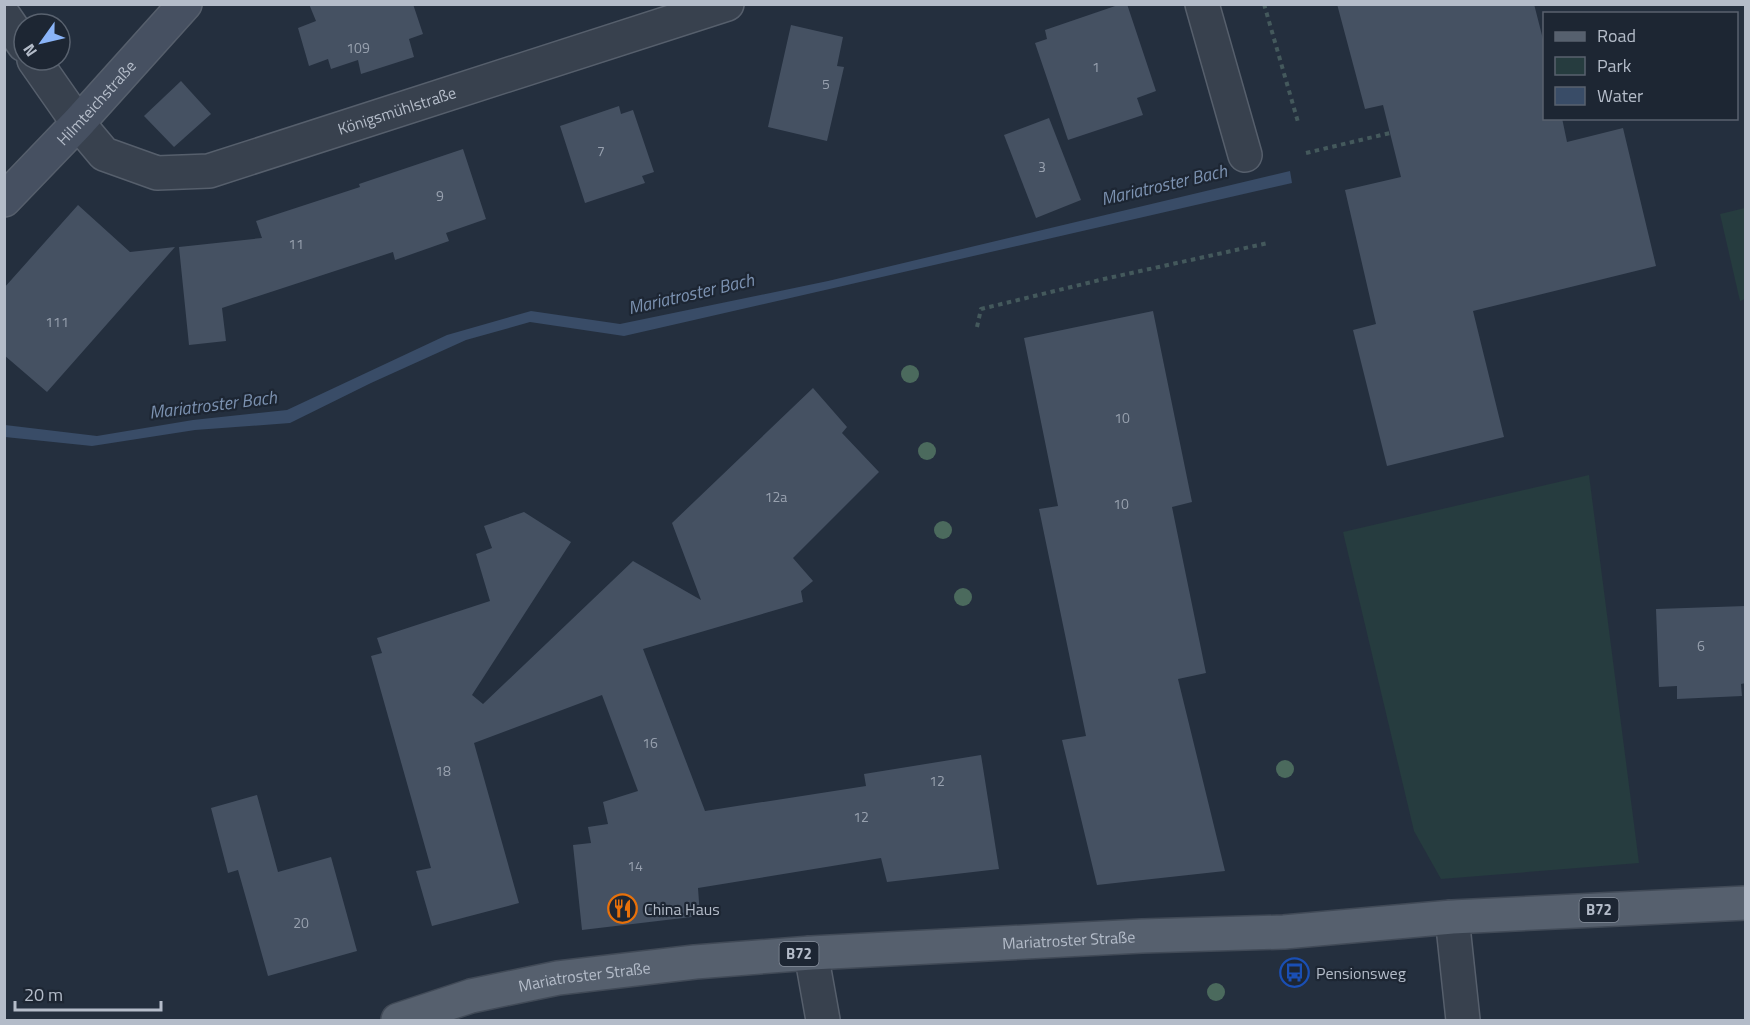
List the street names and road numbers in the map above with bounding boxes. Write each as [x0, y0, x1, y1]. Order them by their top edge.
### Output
street label: Hilmteichstraße [51, 55, 141, 151]
street label: Königsmühlstraße [335, 80, 459, 141]
road number: B72 [1580, 898, 1618, 922]
street label: Mariatroster Straße [1002, 924, 1136, 955]
road number: B72 [780, 942, 818, 966]
street label: Mariatroster Straße [516, 955, 652, 998]

